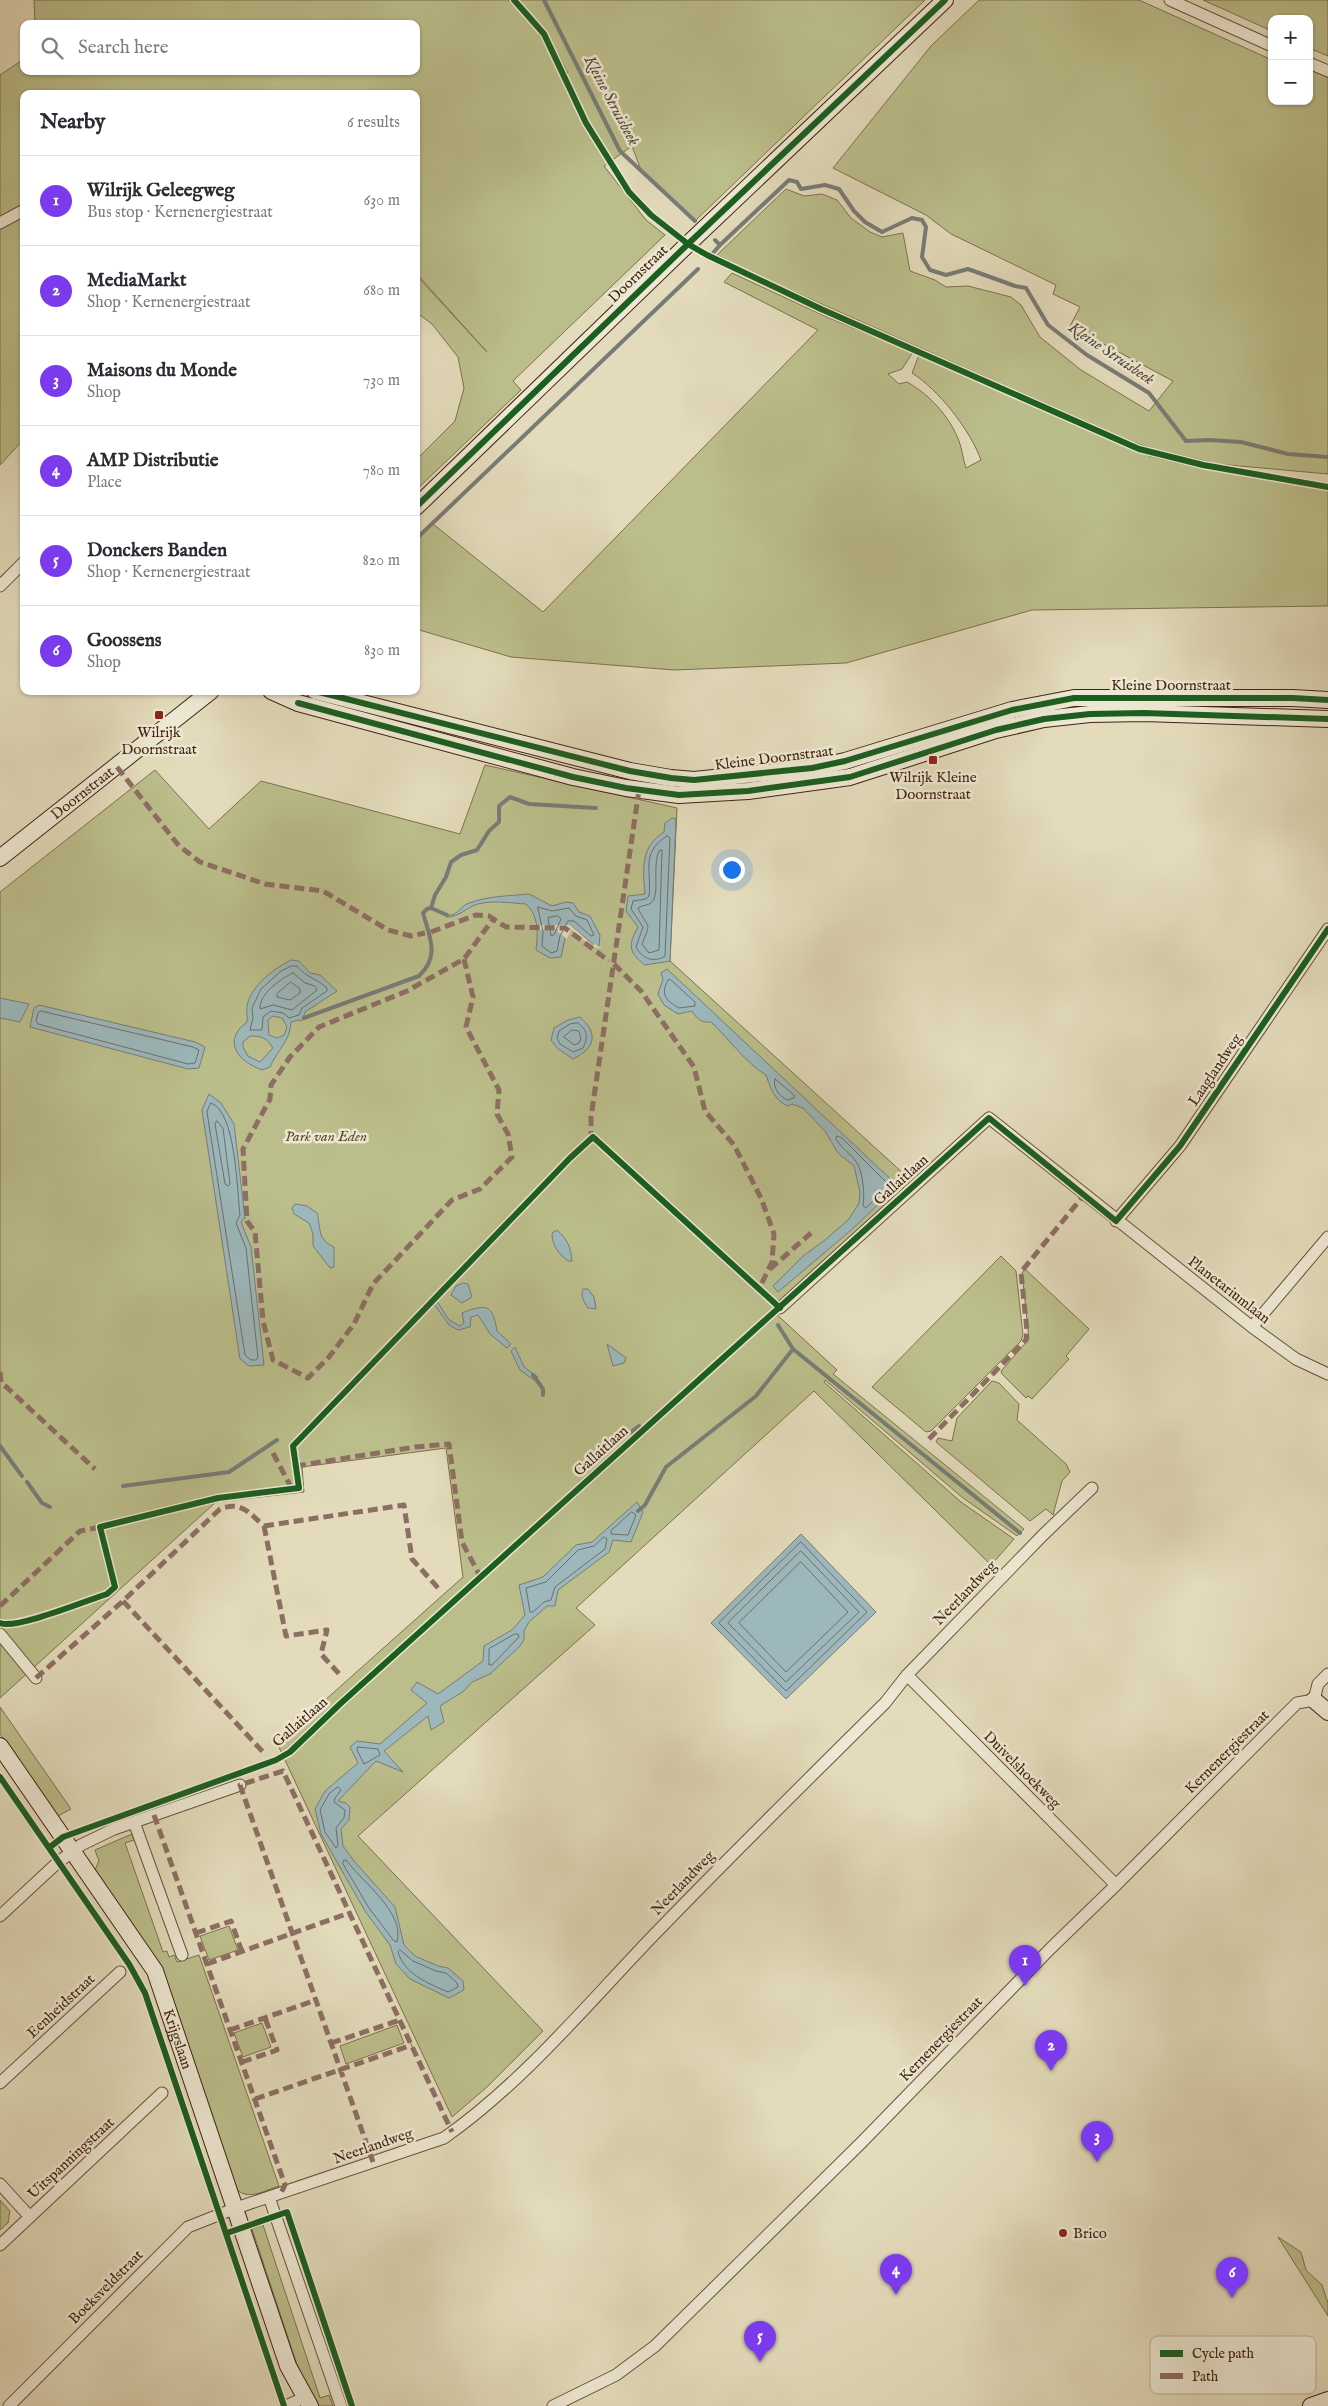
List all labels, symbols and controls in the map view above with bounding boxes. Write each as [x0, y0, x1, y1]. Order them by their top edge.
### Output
map controls [1268, 15, 1313, 105]
button: + [1268, 15, 1313, 60]
search box [20, 20, 420, 75]
icon: search [38, 34, 66, 62]
text: Search here [78, 36, 169, 60]
water label: Kleine Struisbeek [578, 52, 643, 150]
button: − [1268, 60, 1313, 105]
text: Nearby [40, 109, 105, 136]
text: 6 results [347, 113, 400, 133]
text: Wilrijk Geleegweg [87, 179, 235, 203]
text: 1 [53, 191, 59, 211]
text: 630 m [364, 191, 400, 211]
text: Bus stop · Kernenergiestraat [87, 203, 273, 223]
street label: Doornstraat [604, 241, 672, 307]
text: MediaMarkt [87, 269, 187, 293]
text: 2 [52, 281, 60, 301]
text: 680 m [363, 281, 400, 301]
text: Shop · Kernenergiestraat [87, 293, 250, 313]
water label: Kleine Struisbeek [1063, 317, 1158, 390]
text: Maisons du Monde [87, 359, 237, 383]
text: 3 [53, 371, 59, 391]
text: 730 m [363, 371, 400, 391]
text: Shop [87, 383, 121, 403]
text: AMP Distributie [87, 449, 219, 473]
text: 4 [52, 461, 60, 481]
text: 780 m [363, 461, 400, 481]
text: Place [87, 473, 122, 493]
text: Donckers Banden [87, 539, 227, 563]
text: 5 [53, 551, 59, 571]
text: 820 m [363, 551, 400, 571]
text: Shop · Kernenergiestraat [87, 563, 250, 583]
text: Goossens [87, 629, 161, 653]
text: 6 [53, 641, 59, 661]
text: 830 m [364, 641, 400, 661]
text: Shop [87, 653, 121, 673]
street label: Kleine Doornstraat [1111, 676, 1231, 695]
marker: Wilrijk Doornstraat [153, 709, 165, 721]
place label: Wilrijk Doornstraat [121, 723, 197, 759]
street label: Kleine Doornstraat [713, 741, 835, 775]
marker: Wilrijk Kleine Doornstraat [927, 754, 939, 766]
street label: Doornstraat [47, 762, 118, 824]
place label: Wilrijk Kleine Doornstraat [889, 768, 977, 804]
your location [719, 857, 745, 883]
street label: Laaglandweg [1184, 1030, 1247, 1110]
park label: Park van Eden [285, 1127, 367, 1146]
street label: Gallaitlaan [870, 1150, 932, 1210]
street label: Planetariumlaan [1184, 1252, 1274, 1328]
street label: Gallaitlaan [570, 1421, 632, 1481]
street label: Neerlandweg [929, 1556, 1001, 1629]
street label: Gallaitlaan [268, 1693, 332, 1751]
street label: Kernenergiestraat [1181, 1706, 1273, 1798]
street label: Duivelshoekweg [979, 1727, 1065, 1813]
street label: Neerlandweg [647, 1846, 719, 1919]
pin: 1 [1009, 1945, 1041, 1986]
street label: Eenheidstraat [23, 1970, 99, 2042]
street label: Kernenergiestraat [895, 1992, 987, 2086]
street label: Krijgslaan [159, 2006, 197, 2072]
pin: 2 [1035, 2030, 1067, 2071]
street label: Uitspanningstraat [24, 2113, 118, 2203]
pin: 3 [1081, 2121, 1113, 2162]
street label: Neerlandweg [331, 2123, 416, 2169]
place label: Brico [1073, 2224, 1107, 2243]
marker: Brico [1057, 2227, 1069, 2239]
street label: Boeksveldstraat [65, 2246, 147, 2328]
pin: 4 [880, 2254, 912, 2295]
pin: 6 [1216, 2257, 1248, 2298]
pin: 5 [744, 2321, 776, 2362]
legend [1150, 2336, 1316, 2394]
text: Cycle path [1192, 2345, 1254, 2363]
text: Path [1192, 2368, 1219, 2386]

